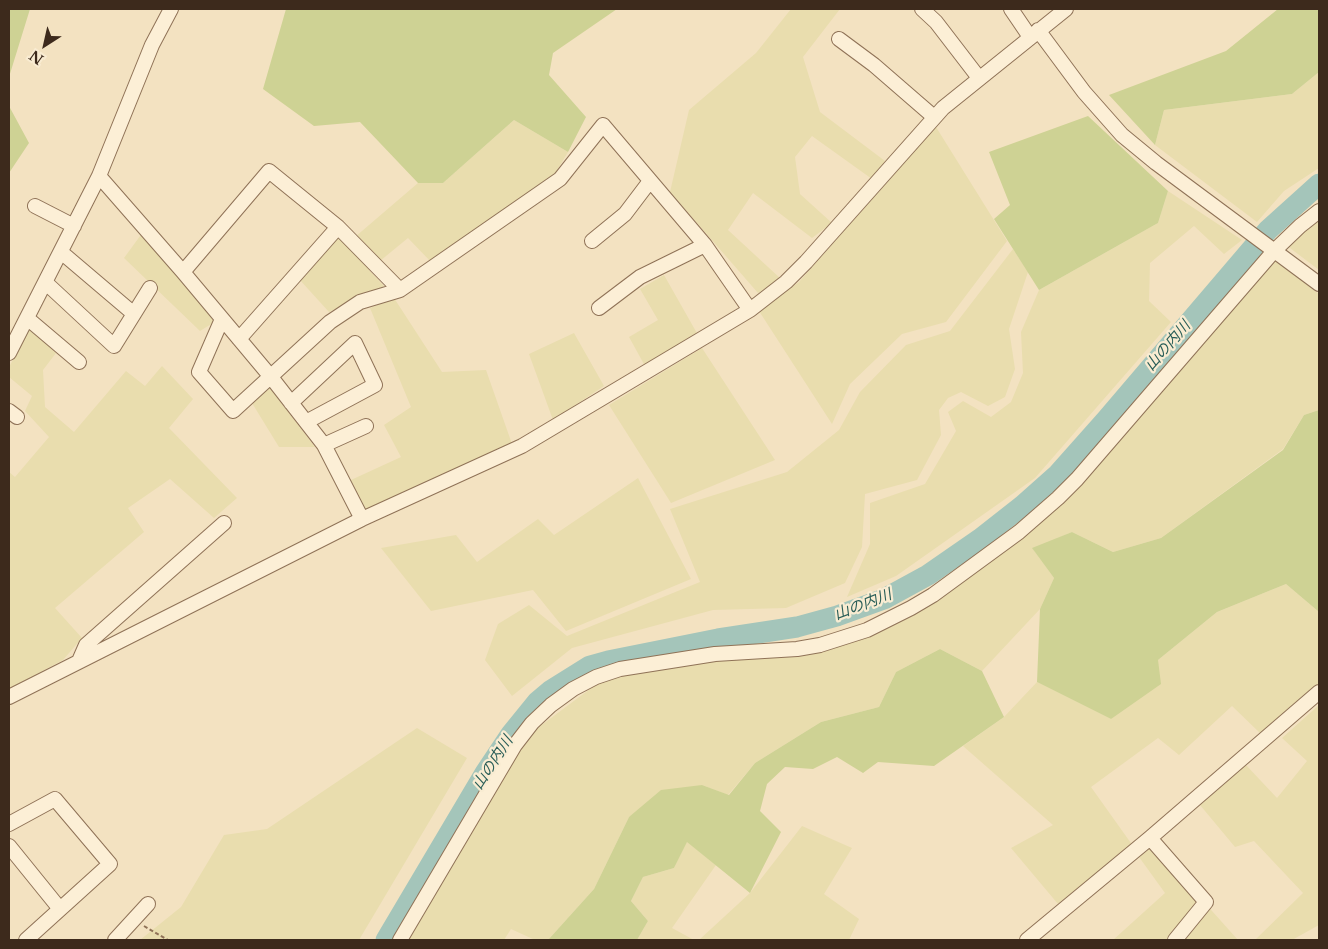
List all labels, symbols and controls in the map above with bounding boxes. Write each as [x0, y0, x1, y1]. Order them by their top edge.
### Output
north arrow [20, 20, 70, 70]
text: N [26, 46, 47, 68]
water label: 山の内川 [1142, 317, 1194, 375]
water label: 山の内川 [832, 586, 894, 624]
water label: 山の内川 [469, 733, 517, 793]

